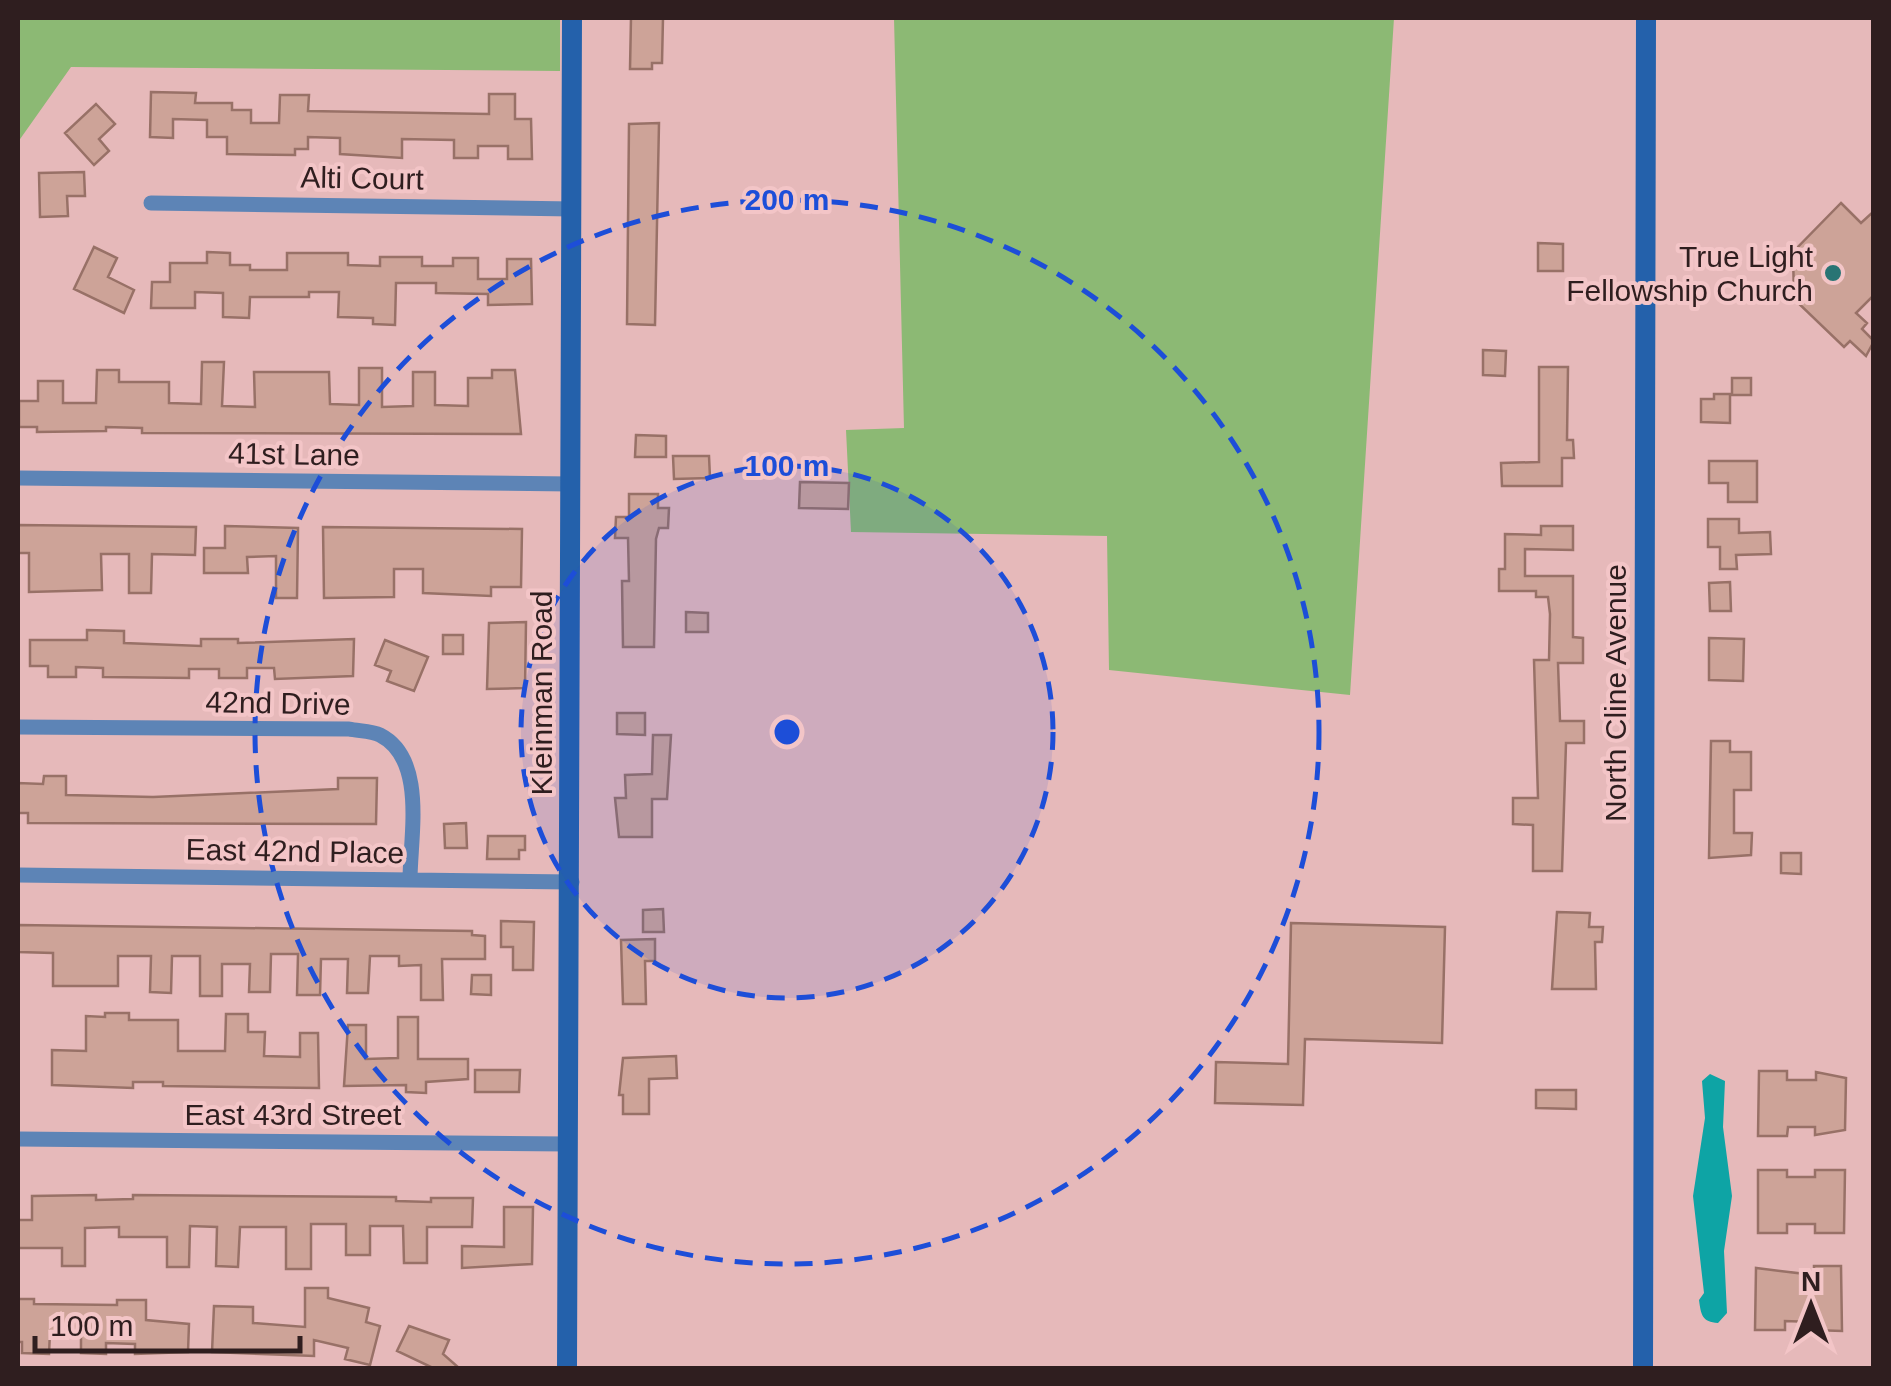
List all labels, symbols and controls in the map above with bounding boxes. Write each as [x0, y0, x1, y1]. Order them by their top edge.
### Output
street label: Alti Court [300, 160, 425, 196]
text: 200 m [744, 183, 830, 216]
place label: True Light Fellowship Church [1566, 240, 1814, 307]
marker: True Light Fellowship Church [1822, 262, 1844, 284]
street label: 41st Lane [228, 436, 360, 472]
text: 100 m [744, 449, 830, 482]
street label: North Cline Avenue [1599, 564, 1632, 822]
street label: Kleinman Road [525, 590, 558, 796]
street label: 42nd Drive [205, 685, 351, 721]
centre of rings [769, 714, 805, 750]
street label: East 42nd Place [185, 833, 405, 869]
street label: East 43rd Street [185, 1098, 402, 1131]
north arrow [1761, 1256, 1861, 1356]
text: N [1801, 1266, 1821, 1297]
scale bar [35, 1291, 300, 1353]
text: 100 m [50, 1309, 133, 1342]

